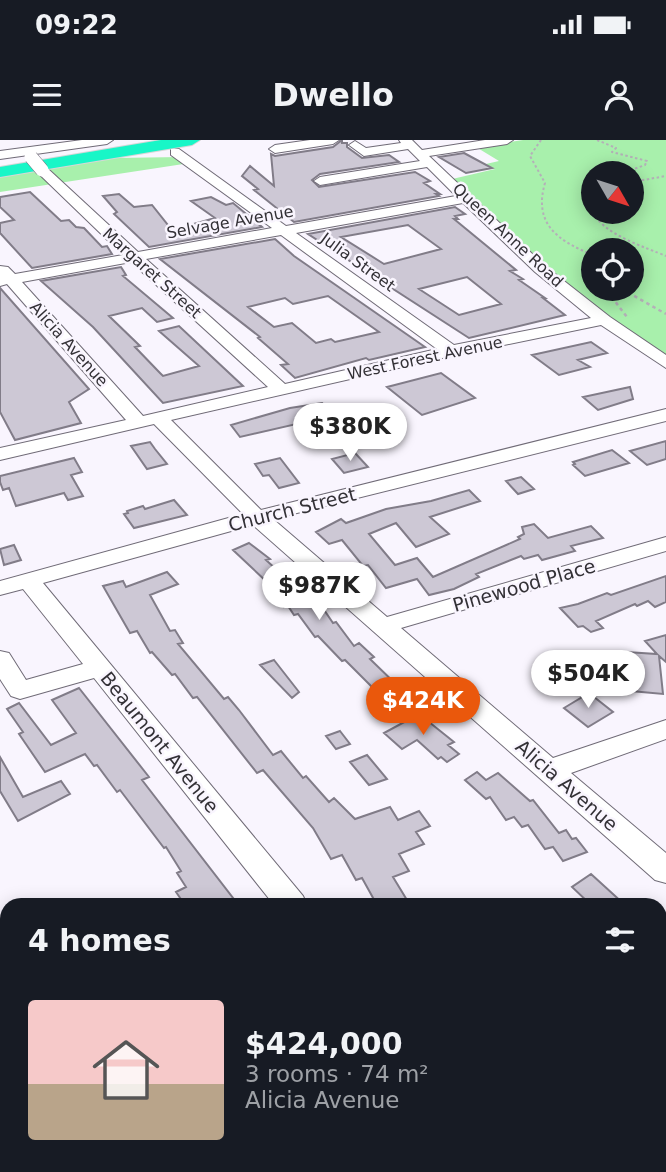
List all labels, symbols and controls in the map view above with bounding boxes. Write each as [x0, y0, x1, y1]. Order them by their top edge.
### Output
text: 09:22 [35, 10, 118, 40]
icon: menu [28, 76, 66, 114]
text: Dwello [272, 76, 394, 114]
icon: person [600, 76, 638, 114]
north arrow [581, 161, 644, 224]
map controls [581, 161, 644, 301]
street label: Queen Anne Road [449, 179, 567, 291]
street label: Selvage Avenue [165, 202, 295, 242]
street label: Margaret Street [99, 224, 205, 322]
street label: Julia Street [316, 228, 399, 295]
button: locate [581, 238, 644, 301]
street label: Alicia Avenue [26, 298, 112, 390]
street label: West Forest Avenue [346, 332, 504, 384]
pin: $380K [301, 404, 399, 463]
text: $380K [309, 413, 391, 439]
street label: Church Street [226, 482, 358, 536]
street label: Pinewood Place [450, 554, 598, 616]
pin: $987K [270, 562, 368, 622]
text: $987K [278, 572, 360, 598]
pin: $504K [539, 650, 637, 710]
text: $504K [547, 660, 629, 686]
street label: Beaumont Avenue [96, 667, 224, 817]
pin: $424K [374, 678, 472, 737]
text: $424K [382, 687, 464, 713]
street label: Alicia Avenue [512, 735, 622, 835]
icon: filters [601, 921, 639, 959]
text: 4 homes [28, 923, 171, 958]
text: $424,000 [245, 1026, 403, 1061]
icon: home [84, 1028, 168, 1112]
text: 3 rooms · 74 m² [245, 1061, 429, 1087]
text: Alicia Avenue [245, 1087, 399, 1113]

